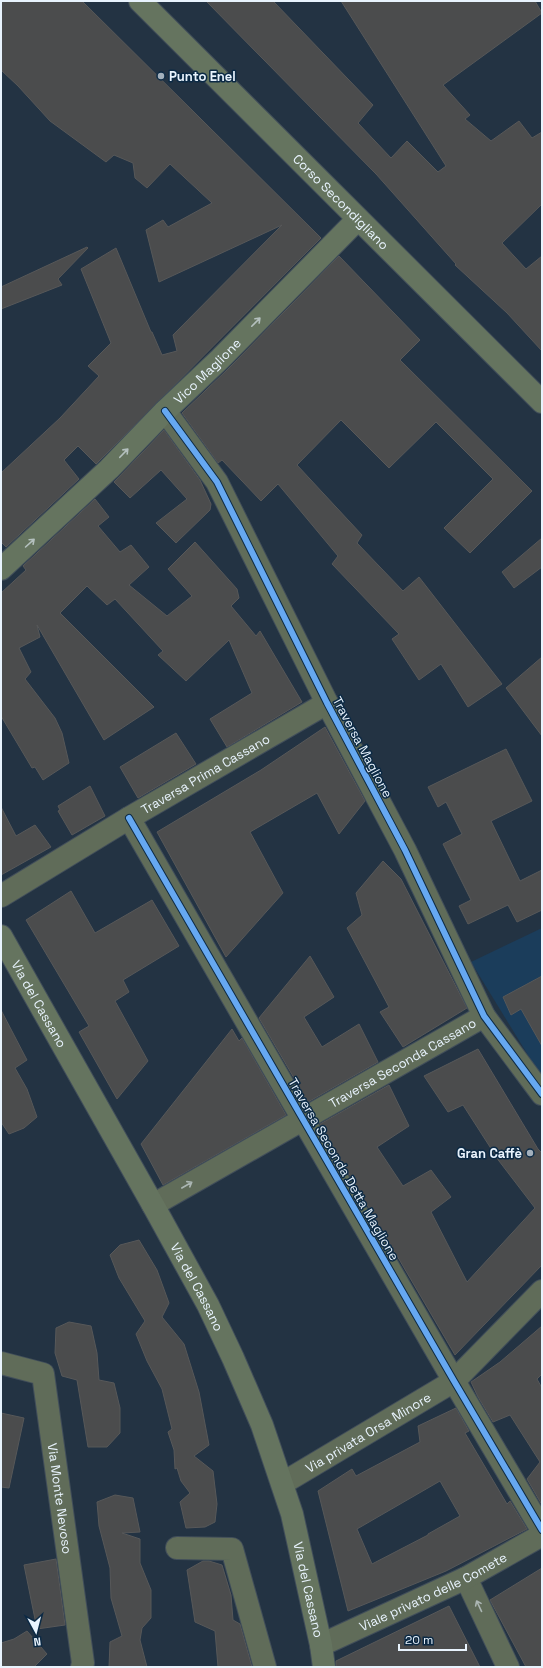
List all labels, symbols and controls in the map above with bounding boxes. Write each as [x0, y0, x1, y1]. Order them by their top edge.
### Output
place label: Punto Enel [169, 68, 236, 85]
marker: Punto Enel [156, 71, 166, 81]
street label: Corso Secondigliano [289, 150, 392, 253]
one-way arrow [251, 317, 261, 327]
street label: Vico Maglione [170, 335, 245, 408]
one-way arrow [119, 448, 129, 458]
one-way arrow [25, 538, 35, 547]
street label: Traversa Maglione [329, 694, 396, 801]
street label: Traversa Prima Cassano [138, 730, 273, 818]
street label: Via del Cassano [8, 957, 70, 1051]
street label: Traversa Seconda Cassano [326, 1014, 479, 1112]
street label: Traversa Seconda Detta Maglione [284, 1075, 403, 1264]
place label: Gran Caffè [457, 1145, 522, 1162]
marker: Gran Caffè [525, 1148, 535, 1158]
one-way arrow [181, 1181, 193, 1189]
street label: Via del Cassano [166, 1240, 227, 1334]
street label: Via privata Orsa Minore [302, 1389, 434, 1477]
street label: Via Monte Nevoso [44, 1442, 76, 1555]
street label: Via del Cassano [289, 1540, 327, 1639]
street label: Viale privato delle Comete [356, 1549, 510, 1635]
one-way arrow [475, 1601, 482, 1613]
north arrow [16, 1612, 56, 1652]
scale bar [399, 1626, 466, 1652]
text: 20 m [405, 1632, 433, 1648]
text: N [33, 1635, 42, 1649]

